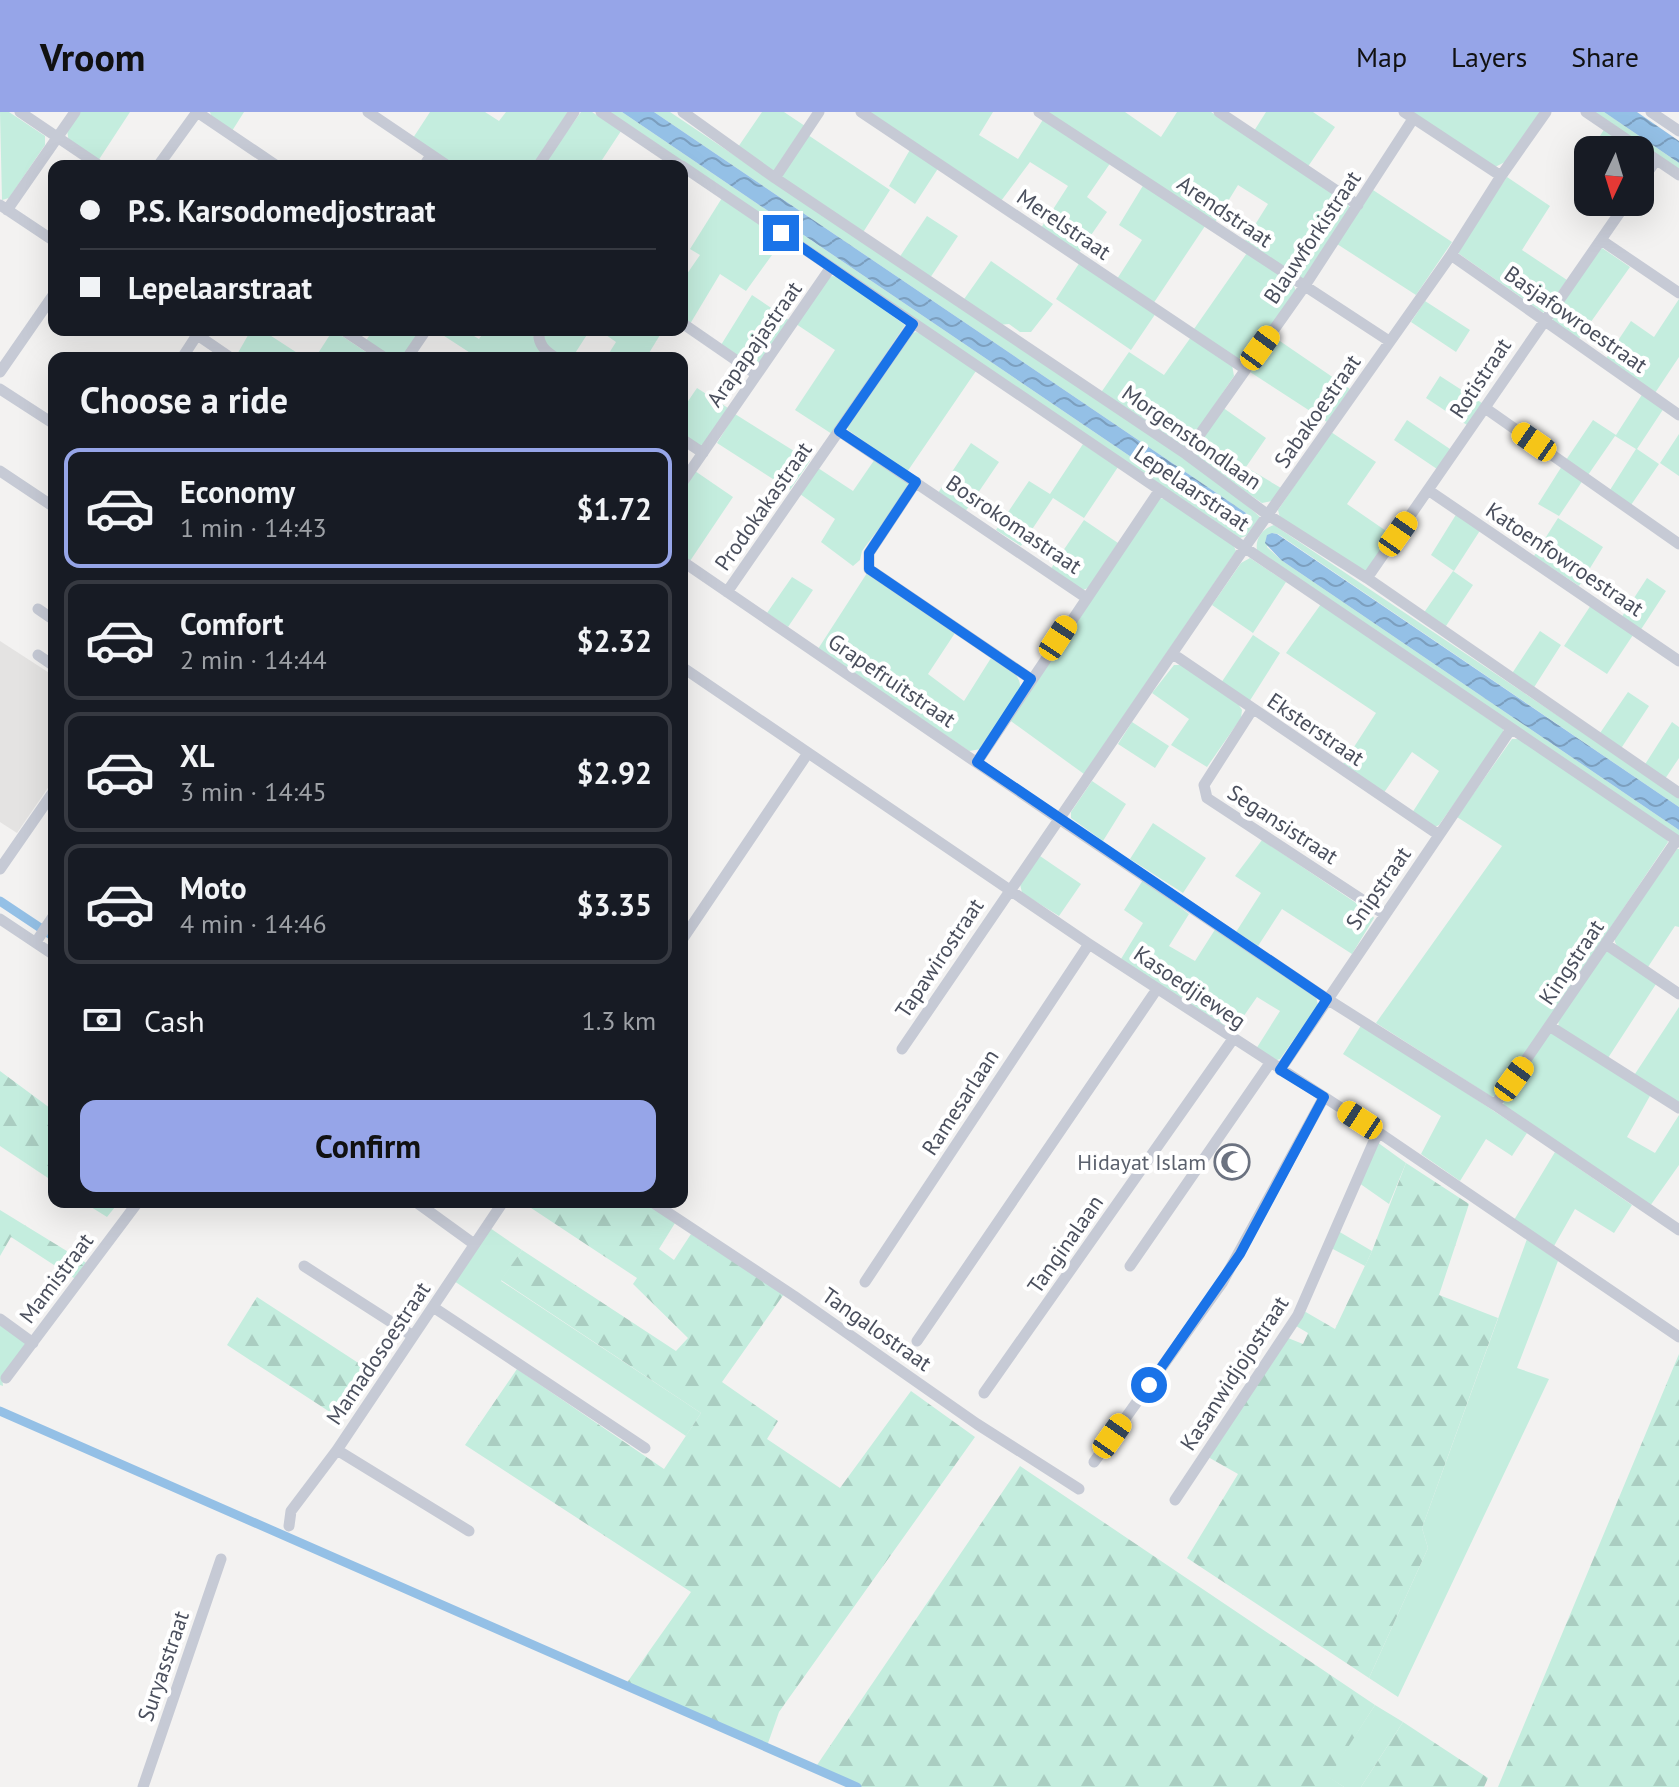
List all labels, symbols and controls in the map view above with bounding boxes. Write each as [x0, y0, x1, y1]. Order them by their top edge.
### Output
text: Vroom [40, 32, 145, 81]
text: Map [1356, 38, 1407, 75]
text: Layers [1451, 38, 1527, 75]
text: Share [1571, 38, 1639, 75]
north arrow [1574, 136, 1654, 216]
map controls [1574, 136, 1654, 216]
street label: Blauwforkistraat [1257, 165, 1367, 309]
street label: Arendstraat [1172, 169, 1278, 253]
street label: Merelstraat [1012, 182, 1117, 266]
text: P.S. Karsodomedjostraat [128, 191, 436, 230]
route end [763, 215, 799, 251]
street label: Basjafowroestraat [1499, 259, 1653, 379]
text: Lepelaarstraat [128, 268, 312, 307]
street label: Arapapajastraat [700, 275, 808, 412]
car [1236, 322, 1284, 374]
street label: Rotistraat [1443, 332, 1517, 423]
street label: Sabakoestraat [1268, 348, 1367, 473]
text: Choose a ride [80, 376, 288, 423]
street label: Morgenstondlaan [1117, 378, 1267, 496]
car [1507, 418, 1561, 466]
street label: Prodokakastraat [708, 436, 818, 576]
street label: Lepelaarstraat [1129, 439, 1256, 537]
street label: Bosrokomastraat [941, 468, 1088, 580]
icon: car [84, 472, 156, 544]
text: Economy [180, 472, 295, 511]
text: $1.72 [577, 489, 652, 528]
street label: Katoenfowroestraat [1481, 496, 1650, 622]
car [1374, 507, 1422, 561]
text: 1 min · 14:43 [180, 511, 327, 544]
icon: car [84, 604, 156, 676]
text: Comfort [180, 604, 283, 643]
car [1035, 611, 1081, 665]
text: $2.32 [577, 621, 652, 660]
street label: Grapefruitstraat [823, 627, 962, 733]
text: 2 min · 14:44 [180, 643, 327, 676]
street label: Eksterstraat [1262, 686, 1370, 772]
icon: car [84, 736, 156, 808]
text: XL [180, 736, 214, 775]
text: $2.92 [577, 753, 652, 792]
text: 3 min · 14:45 [180, 775, 327, 808]
street label: Segansistraat [1223, 778, 1344, 870]
street label: Snipstraat [1339, 841, 1417, 935]
icon: car [84, 868, 156, 940]
text: Moto [180, 868, 247, 907]
text: $3.35 [577, 885, 652, 924]
street label: Tapawirostraat [889, 892, 990, 1023]
text: 4 min · 14:46 [180, 907, 327, 940]
street label: Kingstraat [1532, 914, 1610, 1010]
street label: Kasoedjieweg [1129, 939, 1251, 1035]
icon: cash [80, 998, 124, 1042]
text: Cash [144, 1001, 205, 1040]
text: 1.3 km [582, 1004, 656, 1037]
street label: Ramesarlaan [915, 1044, 1005, 1160]
car [1490, 1053, 1538, 1105]
car [1333, 1097, 1387, 1143]
button: Confirm [80, 1100, 656, 1192]
mosque icon: Hidayat Islam [1213, 1143, 1251, 1181]
place label: Hidayat Islam [1077, 1148, 1206, 1176]
street label: Tanginalaan [1021, 1189, 1109, 1299]
street label: Mamistraat [13, 1227, 99, 1329]
street label: Mamadosoestraat [320, 1276, 436, 1430]
street label: Tangalostraat [817, 1281, 938, 1377]
street label: Kasanwidjojostraat [1174, 1290, 1295, 1456]
route start [1131, 1367, 1167, 1403]
car [1088, 1409, 1136, 1463]
street label: Suryasstraat [131, 1607, 195, 1725]

